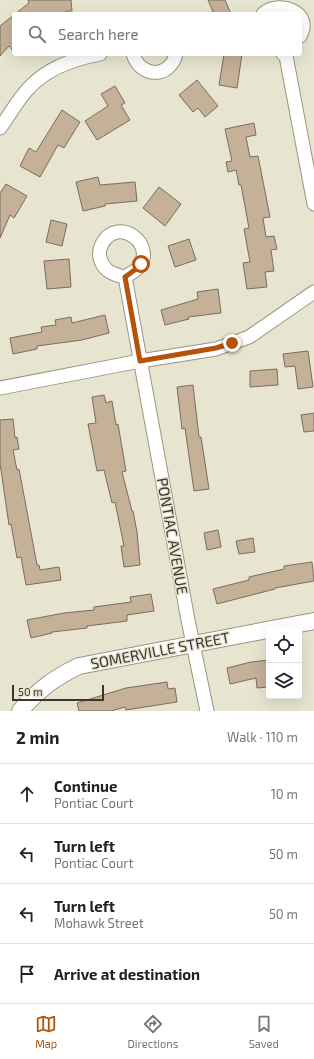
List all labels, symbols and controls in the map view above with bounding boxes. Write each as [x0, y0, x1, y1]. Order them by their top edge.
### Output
search box [12, 12, 302, 56]
icon: search [26, 23, 48, 45]
text: Search here [58, 25, 139, 43]
route start [132, 255, 150, 273]
route end [223, 334, 241, 352]
street label: PONTIAC AVENUE [154, 476, 192, 596]
map controls [266, 627, 302, 699]
button: locate [266, 627, 302, 663]
street label: SOMERVILLE STREET [89, 628, 231, 672]
button: layers [266, 663, 302, 699]
scale bar [12, 683, 104, 702]
text: 50 m [18, 685, 43, 698]
text: 2 min [16, 727, 59, 747]
text: Walk · 110 m [227, 729, 298, 745]
text: Continue [54, 777, 117, 795]
icon: ahead [16, 783, 38, 805]
text: 10 m [271, 786, 298, 802]
text: Pontiac Court [54, 795, 133, 811]
text: Turn left [54, 837, 115, 855]
icon: left [16, 843, 38, 865]
text: 50 m [269, 846, 298, 862]
text: Pontiac Court [54, 855, 133, 871]
text: Turn left [54, 897, 115, 915]
icon: left [16, 903, 38, 925]
text: 50 m [269, 906, 298, 922]
text: Mohawk Street [54, 915, 144, 931]
icon: arrive [16, 963, 38, 985]
text: Arrive at destination [54, 965, 200, 983]
tab: Map [35, 1013, 57, 1050]
tab: Directions [128, 1013, 178, 1050]
tab: Saved [249, 1013, 279, 1050]

